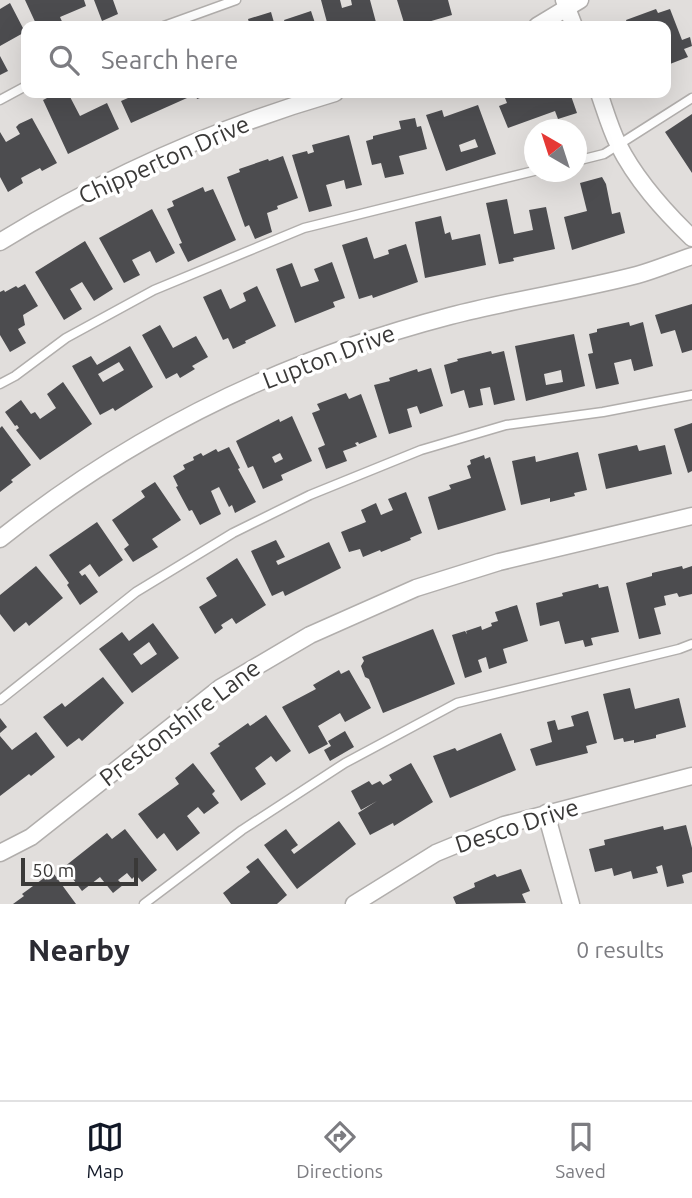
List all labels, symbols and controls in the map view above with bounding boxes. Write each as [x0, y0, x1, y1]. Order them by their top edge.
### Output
search box [21, 21, 671, 98]
icon: search [45, 41, 83, 79]
text: Search here [101, 45, 238, 74]
street label: Chipperton Drive [74, 110, 253, 209]
north arrow [524, 119, 587, 182]
street label: Lupton Drive [259, 319, 399, 394]
street label: Prestonshire Lane [94, 654, 265, 792]
street label: Desco Drive [452, 793, 582, 858]
scale bar [21, 855, 138, 887]
text: 50 m [32, 859, 74, 881]
text: Nearby [28, 933, 130, 967]
text: 0 results [576, 937, 664, 962]
tab: Map [86, 1118, 124, 1182]
tab: Directions [296, 1118, 383, 1182]
tab: Saved [555, 1118, 606, 1182]

